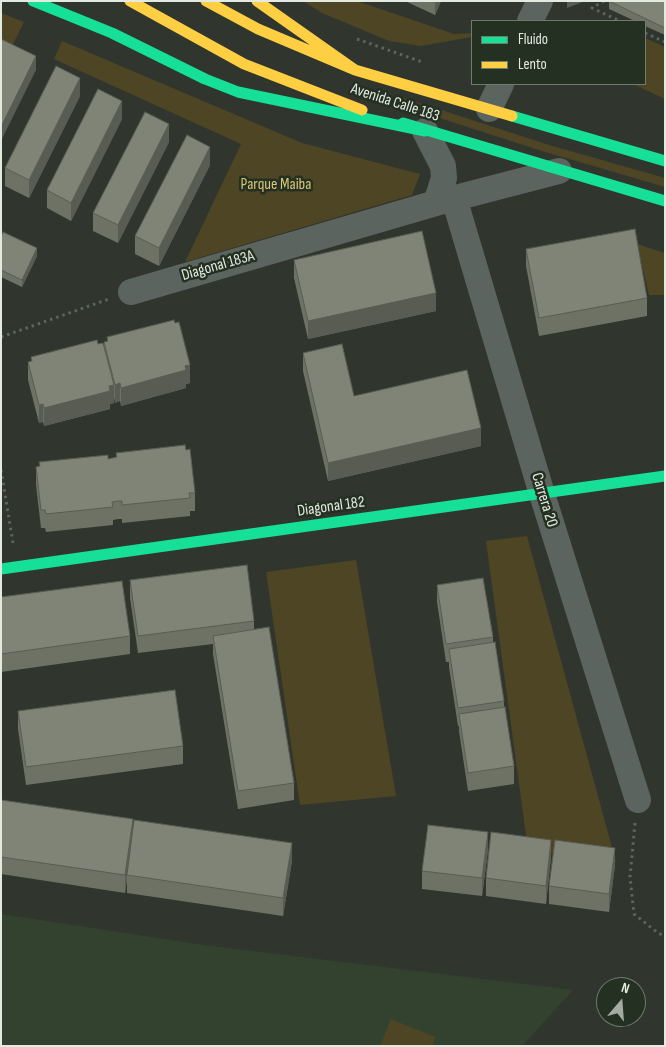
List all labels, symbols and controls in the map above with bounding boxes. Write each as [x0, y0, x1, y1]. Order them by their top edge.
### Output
legend [471, 20, 646, 85]
text: Fluido [518, 30, 548, 49]
text: Lento [518, 55, 547, 74]
street label: Avenida Calle 183 [348, 80, 442, 126]
park label: Parque Maiba [241, 175, 311, 195]
street label: Diagonal 183A [179, 246, 257, 286]
street label: Carrera 20 [527, 471, 561, 529]
street label: Diagonal 182 [296, 493, 366, 521]
north arrow [596, 977, 646, 1027]
text: N [619, 979, 632, 997]

